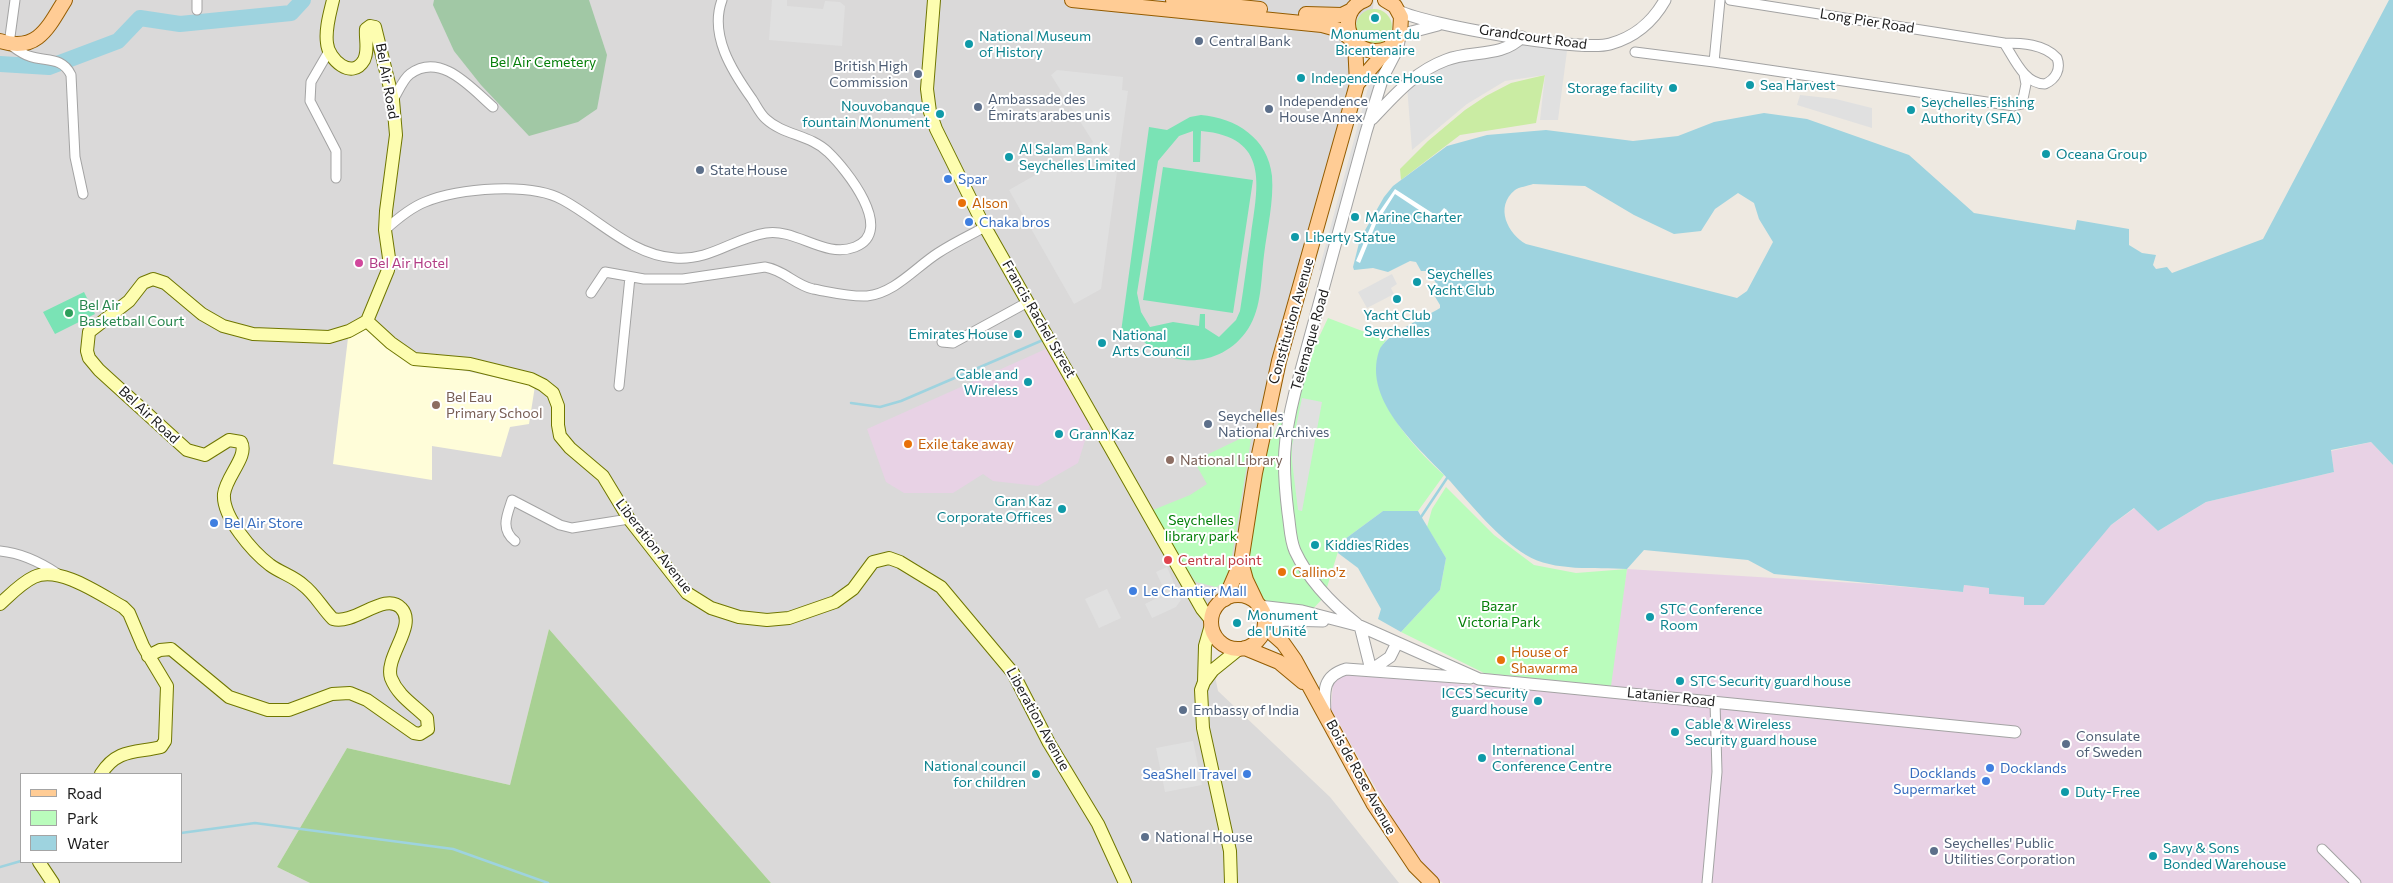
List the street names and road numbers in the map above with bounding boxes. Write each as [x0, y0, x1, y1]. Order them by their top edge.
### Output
street label: Long Pier Road [1819, 5, 1915, 37]
street label: Grandcourt Road [1478, 21, 1588, 53]
street label: Bel Air Road [372, 42, 402, 120]
street label: Constitution Avenue [1265, 256, 1317, 386]
street label: Francis Rachel Street [998, 257, 1080, 381]
street label: Telemaque Road [1288, 287, 1332, 393]
street label: Bel Air Road [115, 383, 183, 447]
street label: Liberation Avenue [612, 495, 696, 597]
street label: Liberation Avenue [1003, 665, 1073, 773]
street label: Latanier Road [1626, 684, 1716, 710]
street label: Bois de Rose Avenue [1323, 717, 1399, 837]

